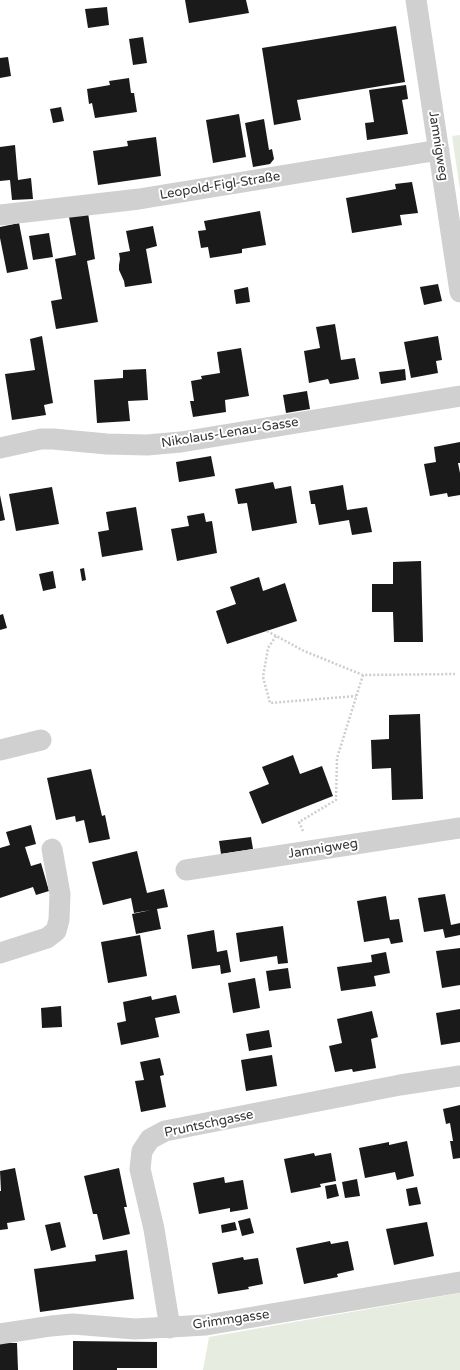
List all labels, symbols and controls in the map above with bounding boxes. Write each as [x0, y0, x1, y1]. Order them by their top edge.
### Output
street label: Jamnigweg [425, 110, 451, 182]
street label: Leopold-Figl-Straße [159, 169, 281, 203]
street label: Nikolaus-Lenau-Gasse [160, 414, 300, 452]
street label: Jamnigweg [287, 836, 359, 862]
street label: Pruntschgasse [163, 1107, 255, 1141]
street label: Grimmgasse [192, 1307, 270, 1333]

